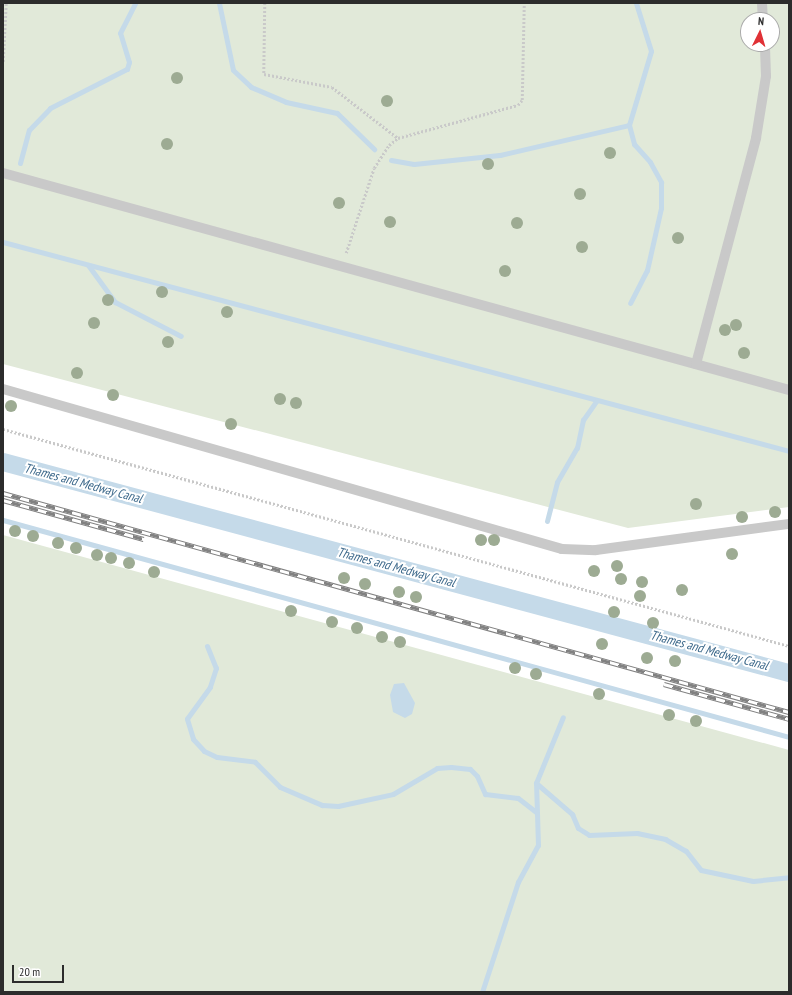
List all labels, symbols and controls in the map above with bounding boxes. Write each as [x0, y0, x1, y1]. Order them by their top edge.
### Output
north arrow [740, 12, 780, 52]
text: N [757, 14, 765, 28]
water label: Thames and Medway Canal [22, 461, 144, 507]
water label: Thames and Medway Canal [335, 545, 457, 591]
water label: Thames and Medway Canal [648, 628, 770, 674]
scale bar [14, 957, 66, 983]
text: 20 m [19, 964, 40, 979]

